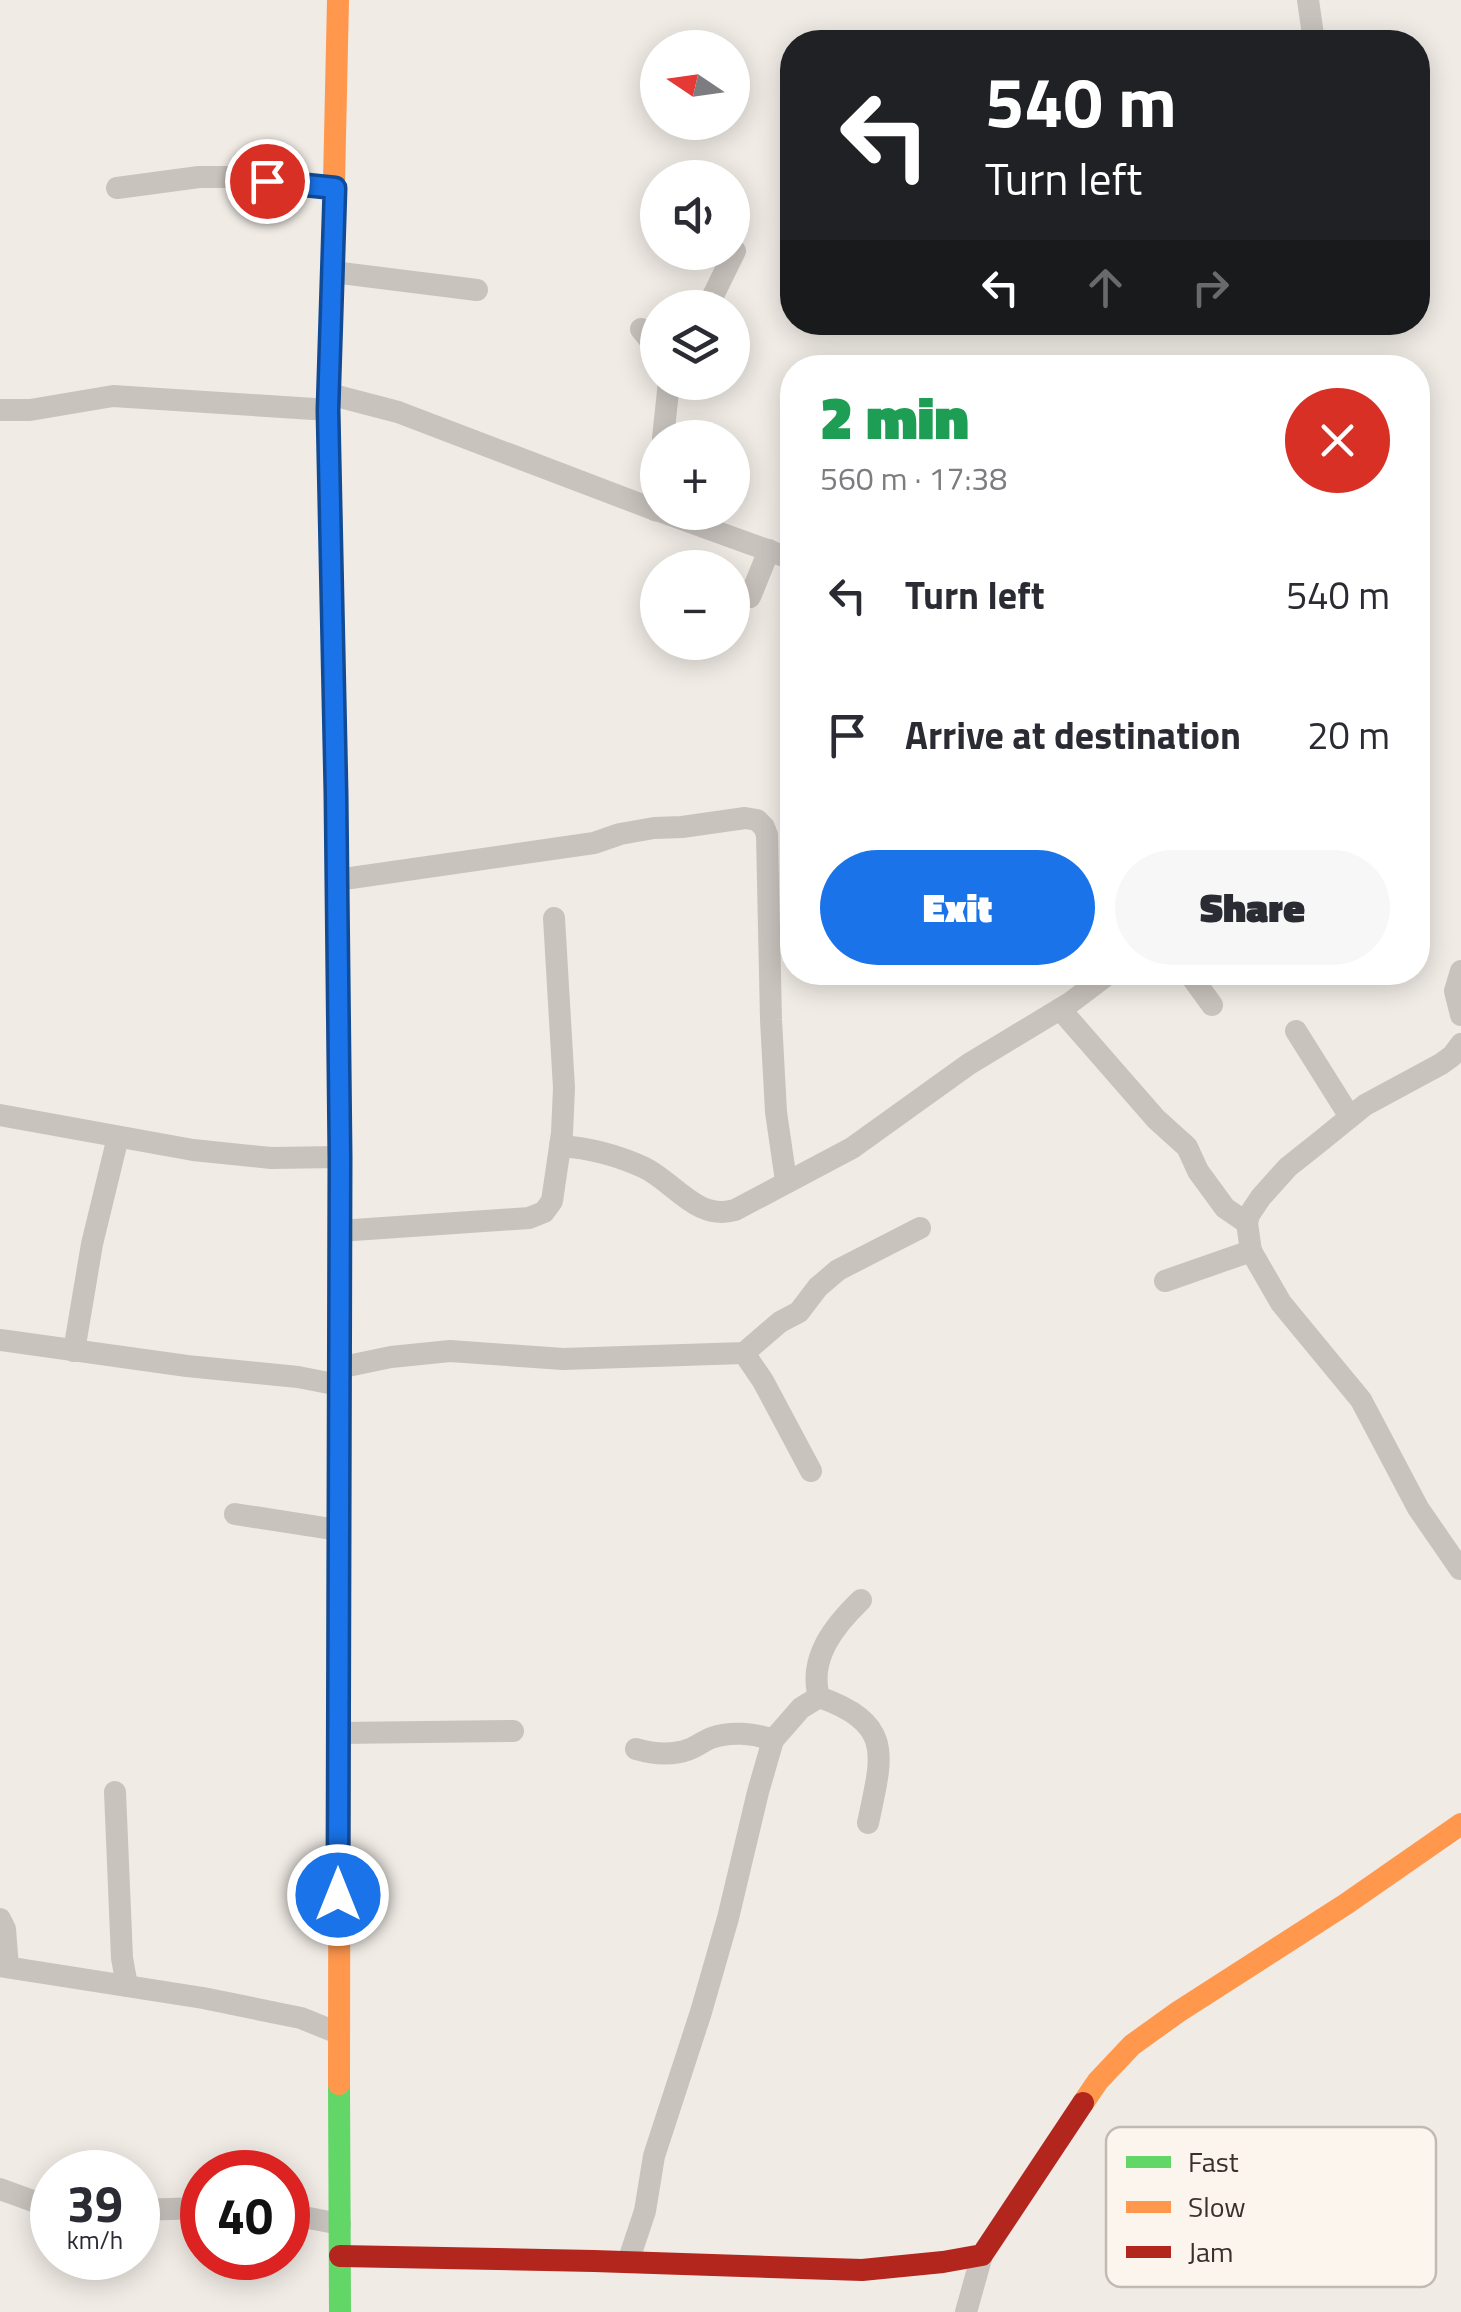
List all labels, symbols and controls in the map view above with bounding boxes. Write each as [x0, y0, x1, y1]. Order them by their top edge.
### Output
north arrow [640, 30, 750, 140]
map controls [640, 30, 750, 660]
text: 540 m [985, 48, 1177, 154]
icon: left [820, 70, 950, 200]
pin [225, 139, 310, 224]
text: Turn left [985, 144, 1142, 212]
icon: arrive [240, 154, 295, 209]
button: sound [640, 160, 750, 270]
icon: left [973, 260, 1028, 315]
icon: ahead [1078, 260, 1133, 315]
icon: right [1183, 260, 1238, 315]
button: layers [640, 290, 750, 400]
text: 2 min [820, 371, 969, 462]
button: close [1285, 388, 1390, 493]
button: + [640, 420, 750, 530]
text: 560 m · 17:38 [820, 454, 1007, 502]
button: − [640, 550, 750, 660]
text: Turn left [905, 566, 1045, 624]
text: 540 m [1286, 566, 1390, 624]
icon: left [820, 568, 875, 623]
text: Arrive at destination [905, 706, 1241, 764]
text: 20 m [1307, 706, 1390, 764]
icon: arrive [820, 708, 875, 763]
button: Exit [820, 850, 1095, 965]
button: Share [1115, 850, 1390, 965]
position arrow [286, 1843, 390, 1947]
legend [1106, 2127, 1436, 2287]
text: Fast [1188, 2140, 1239, 2183]
speed limit sign: 40 [180, 2150, 310, 2280]
text: 39 [67, 2165, 123, 2241]
text: Slow [1188, 2185, 1246, 2228]
text: km/h [67, 2221, 123, 2259]
text: Jam [1188, 2230, 1234, 2273]

